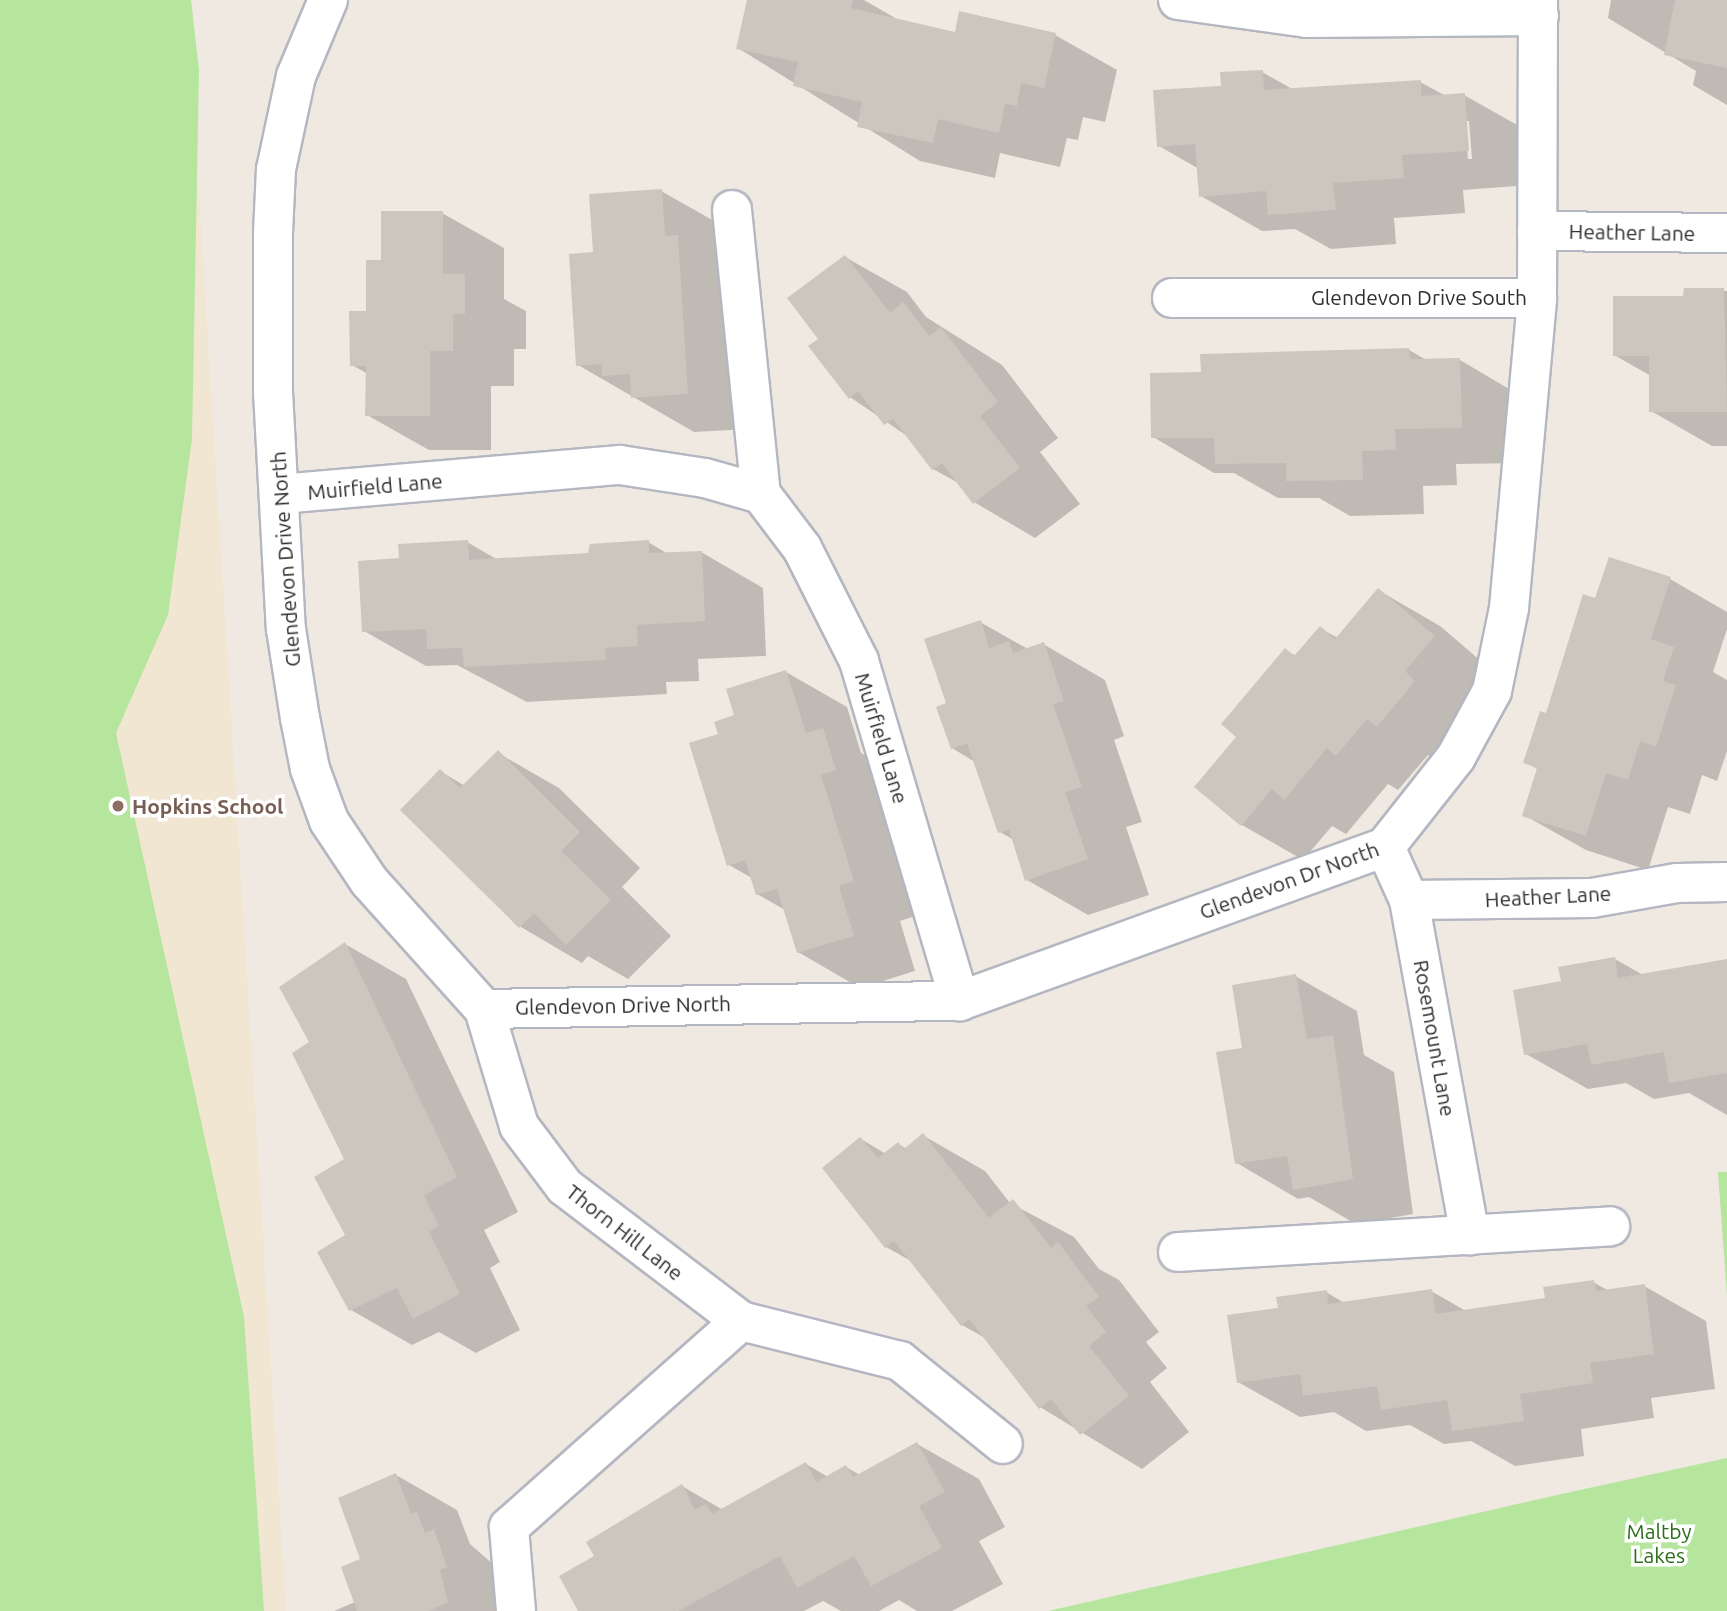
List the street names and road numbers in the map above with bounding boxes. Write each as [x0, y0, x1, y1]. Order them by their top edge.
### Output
street label: Heather Lane [1568, 218, 1696, 246]
street label: Glendevon Drive South [1311, 284, 1527, 310]
street label: Glendevon Drive North [265, 450, 305, 668]
street label: Muirfield Lane [306, 468, 444, 504]
street label: Muirfield Lane [850, 669, 914, 807]
street label: Glendevon Dr North [1196, 836, 1382, 924]
street label: Heather Lane [1484, 880, 1612, 912]
street label: Rosemount Lane [1409, 958, 1461, 1118]
street label: Glendevon Drive North [515, 991, 731, 1019]
street label: Thorn Hill Lane [562, 1179, 688, 1285]

